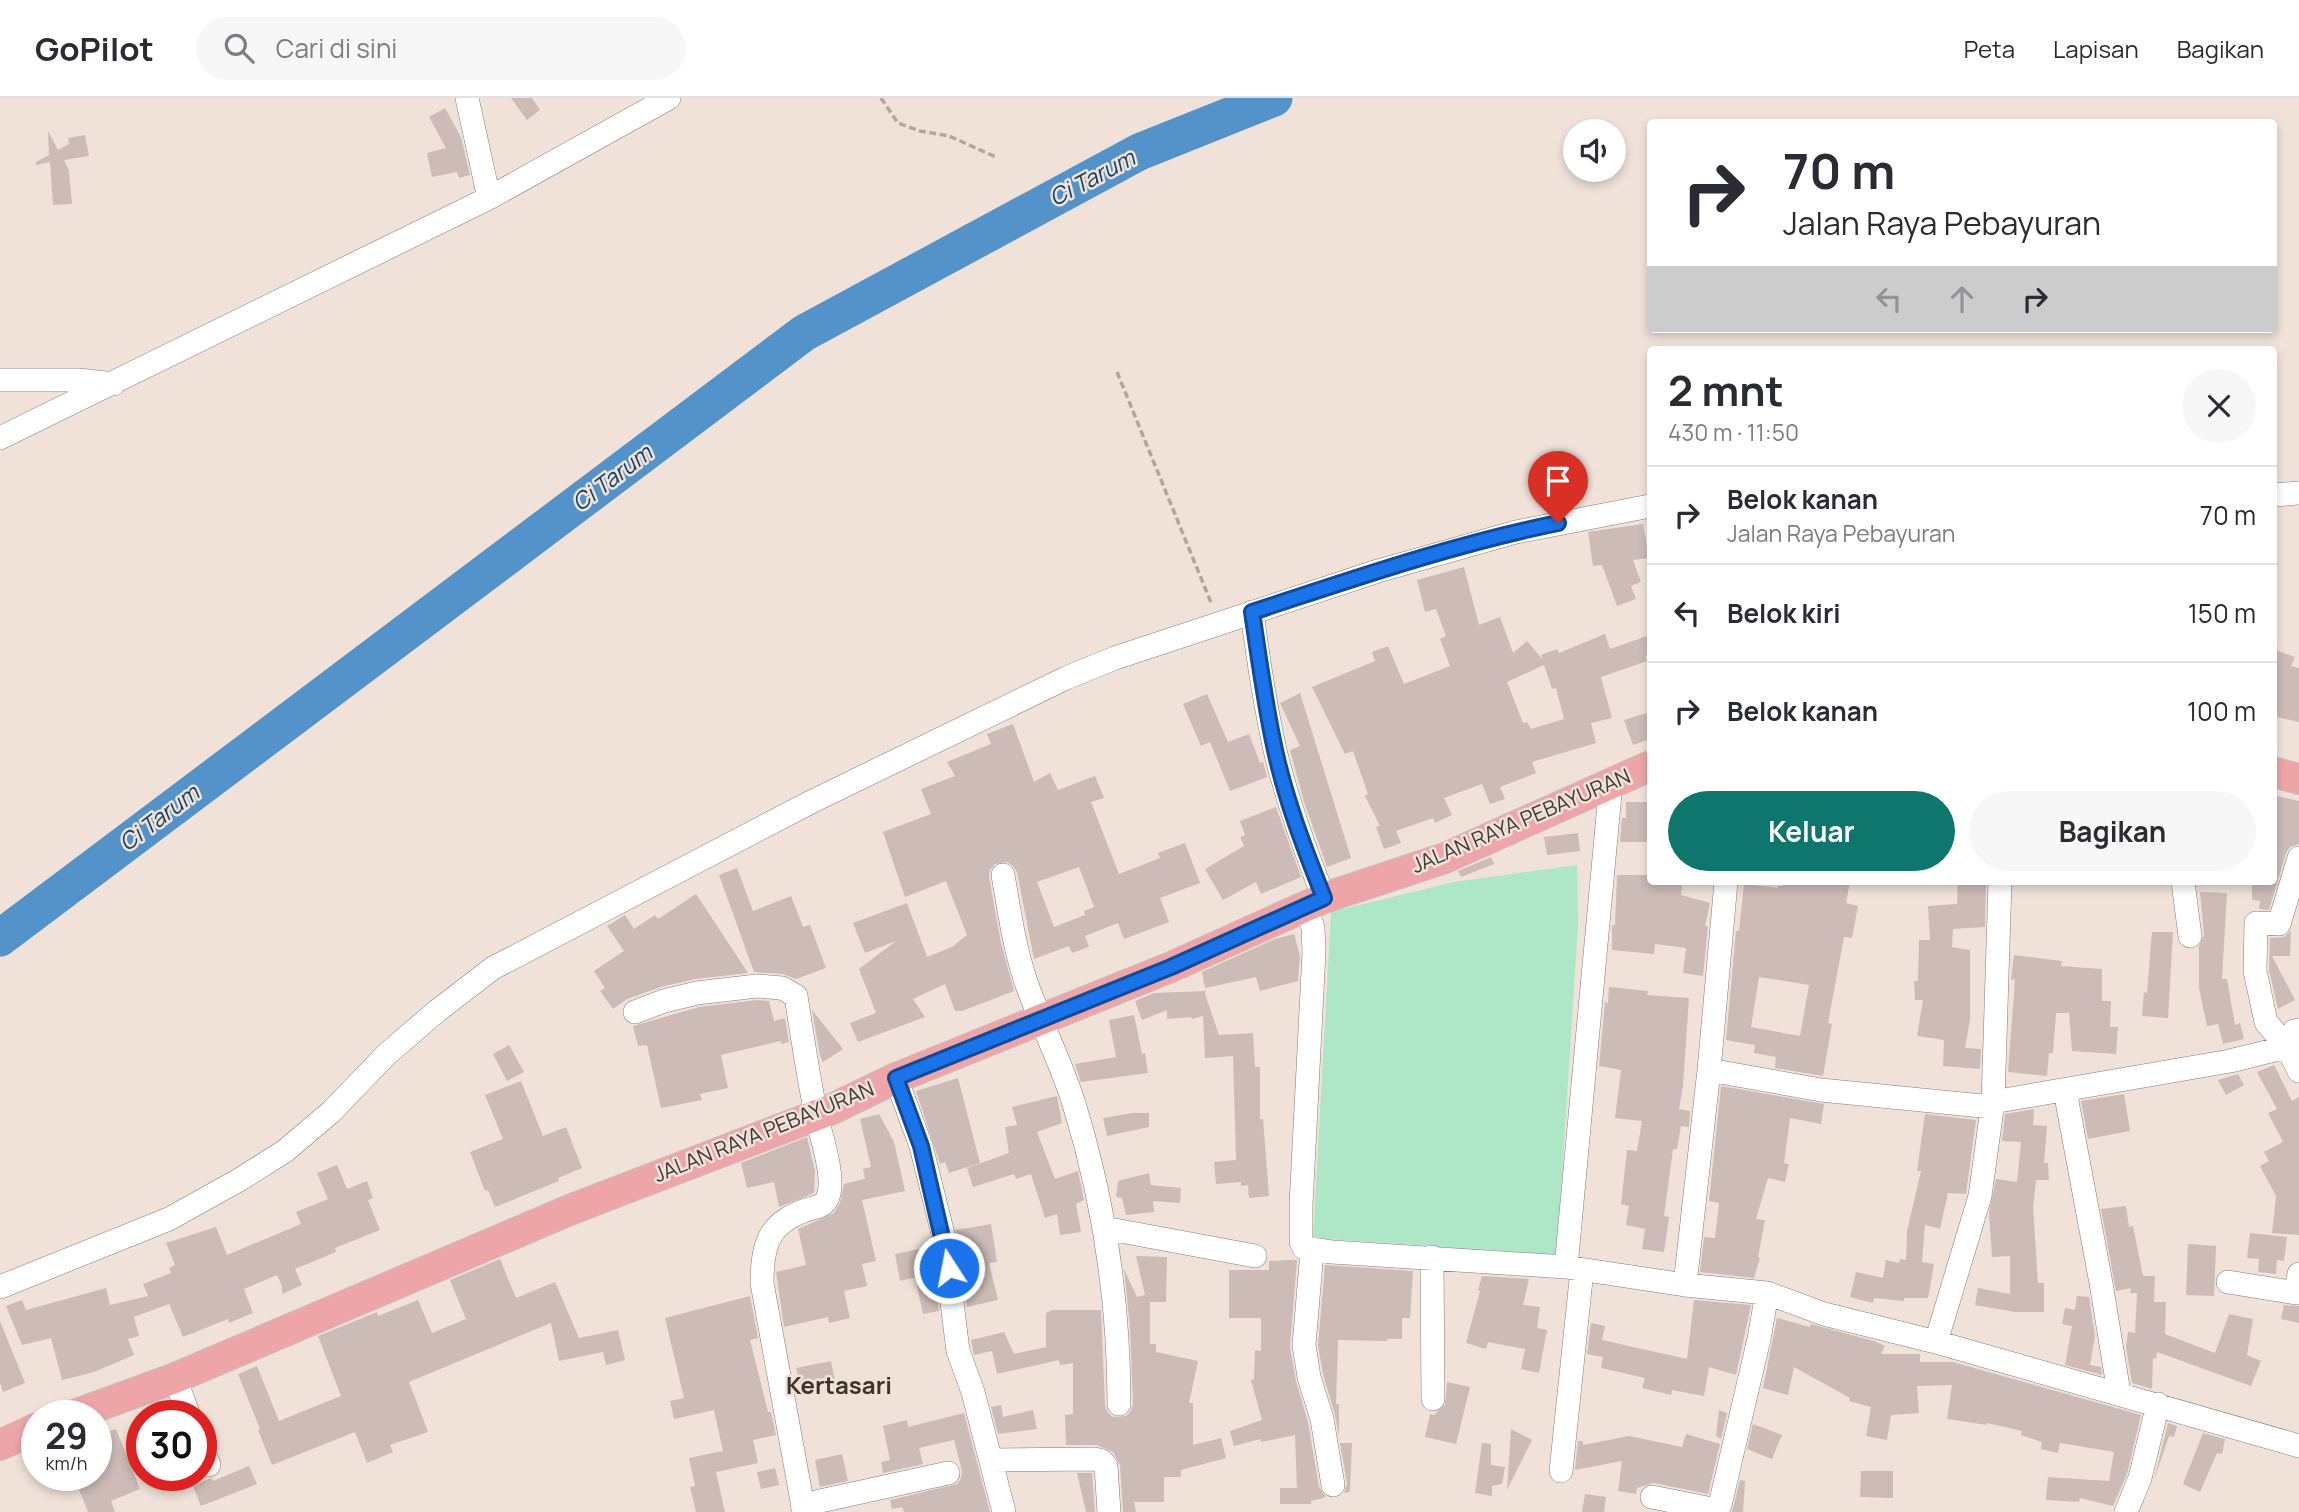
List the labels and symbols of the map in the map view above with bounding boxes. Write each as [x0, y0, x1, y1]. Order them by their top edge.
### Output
water label: Ci Tarum [1043, 141, 1141, 213]
water label: Ci Tarum [565, 436, 659, 518]
pin [1528, 451, 1588, 523]
street label: JALAN RAYA PEBAYURAN [1407, 761, 1634, 879]
water label: Ci Tarum [112, 776, 206, 858]
street label: JALAN RAYA PEBAYURAN [649, 1074, 878, 1188]
position arrow [912, 1231, 986, 1305]
district label: Kertasari [786, 1368, 892, 1401]
speed limit sign: 30 [126, 1400, 217, 1491]

